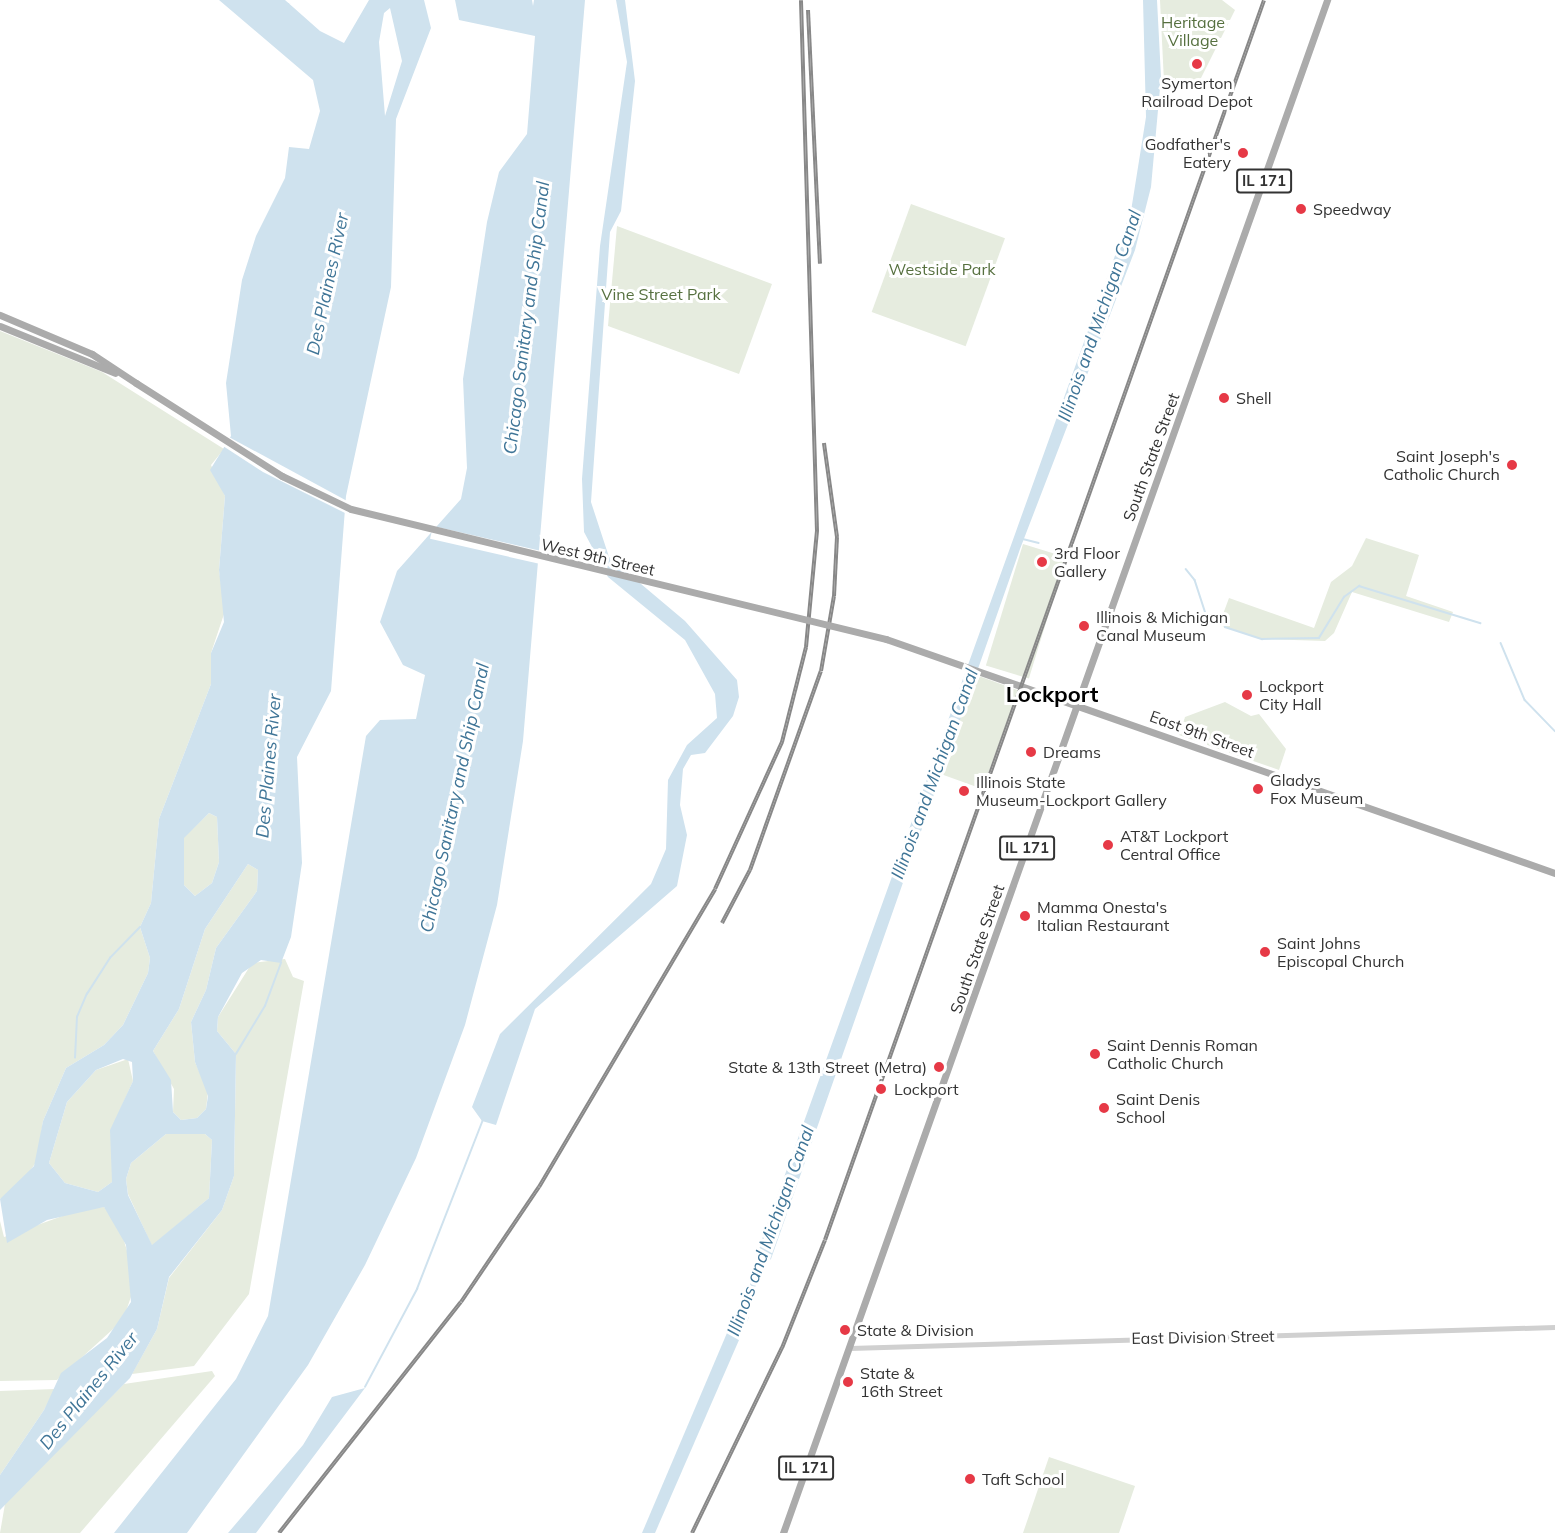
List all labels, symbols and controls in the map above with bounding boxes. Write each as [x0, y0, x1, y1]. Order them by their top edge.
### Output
park label: Heritage Village [1161, 12, 1225, 50]
marker: Symerton Railroad Depot [1190, 57, 1204, 71]
place label: Symerton Railroad Depot [1141, 73, 1253, 111]
place label: Godfather's Eatery [1145, 134, 1231, 172]
marker: Godfather's Eatery [1236, 146, 1250, 160]
road number: IL 171 [1236, 169, 1292, 193]
water label: Chicago Sanitary and Ship Canal [500, 180, 554, 456]
place label: Speedway [1313, 199, 1391, 219]
marker: Speedway [1294, 202, 1308, 216]
water label: Illinois and Michigan Canal [1054, 208, 1146, 424]
water label: Des Plaines River [302, 211, 354, 357]
park label: Westside Park [889, 259, 995, 279]
park label: Vine Street Park [601, 284, 721, 304]
place label: Shell [1236, 388, 1272, 408]
street label: South State Street [1119, 390, 1183, 524]
marker: Shell [1217, 391, 1231, 405]
place label: Saint Joseph's Catholic Church [1383, 446, 1500, 484]
marker: Saint Joseph's Catholic Church [1505, 458, 1519, 472]
street label: West 9th Street [539, 535, 657, 579]
place label: 3rd Floor Gallery [1054, 543, 1120, 581]
marker: 3rd Floor Gallery [1035, 555, 1049, 569]
place label: Illinois & Michigan Canal Museum [1096, 607, 1228, 645]
marker: Illinois & Michigan Canal Museum [1077, 619, 1091, 633]
water label: Chicago Sanitary and Ship Canal [416, 661, 494, 935]
water label: Illinois and Michigan Canal [887, 666, 983, 882]
place label: Lockport City Hall [1259, 676, 1324, 714]
district label: Lockport [1006, 682, 1098, 708]
marker: Lockport City Hall [1240, 688, 1254, 702]
water label: Des Plaines River [252, 693, 286, 839]
street label: East 9th Street [1147, 706, 1257, 762]
place label: Dreams [1043, 742, 1101, 762]
marker: Dreams [1024, 745, 1038, 759]
place label: Gladys Fox Museum [1270, 770, 1363, 808]
place label: Illinois State Museum-Lockport Gallery [976, 772, 1167, 810]
marker: Gladys Fox Museum [1251, 782, 1265, 796]
marker: Illinois State Museum-Lockport Gallery [957, 784, 971, 798]
place label: AT&T Lockport Central Office [1120, 826, 1228, 864]
road number: IL 171 [998, 836, 1056, 860]
marker: AT&T Lockport Central Office [1101, 838, 1115, 852]
street label: South State Street [946, 882, 1008, 1016]
place label: Mamma Onesta's Italian Restaurant [1037, 897, 1169, 935]
marker: Mamma Onesta's Italian Restaurant [1018, 909, 1032, 923]
place label: Saint Johns Episcopal Church [1277, 933, 1404, 971]
marker: Saint Johns Episcopal Church [1258, 945, 1272, 959]
place label: Saint Dennis Roman Catholic Church [1107, 1035, 1258, 1073]
marker: Saint Dennis Roman Catholic Church [1088, 1047, 1102, 1061]
place label: State & 13th Street (Metra) [728, 1057, 927, 1077]
marker: State & 13th Street (Metra) [932, 1060, 946, 1074]
place label: Lockport [894, 1079, 959, 1099]
marker: Lockport [872, 1080, 890, 1098]
place label: Saint Denis School [1116, 1089, 1200, 1127]
marker: Saint Denis School [1097, 1101, 1111, 1115]
water label: Illinois and Michigan Canal [723, 1123, 819, 1339]
place label: State & Division [857, 1320, 974, 1340]
marker: State & Division [838, 1323, 852, 1337]
street label: East Division Street [1131, 1326, 1275, 1348]
water label: Des Plaines River [35, 1328, 143, 1454]
place label: State & 16th Street [860, 1363, 943, 1401]
marker: State & 16th Street [841, 1375, 855, 1389]
road number: IL 171 [778, 1456, 834, 1480]
place label: Taft School [982, 1469, 1064, 1489]
marker: Taft School [963, 1472, 977, 1486]

